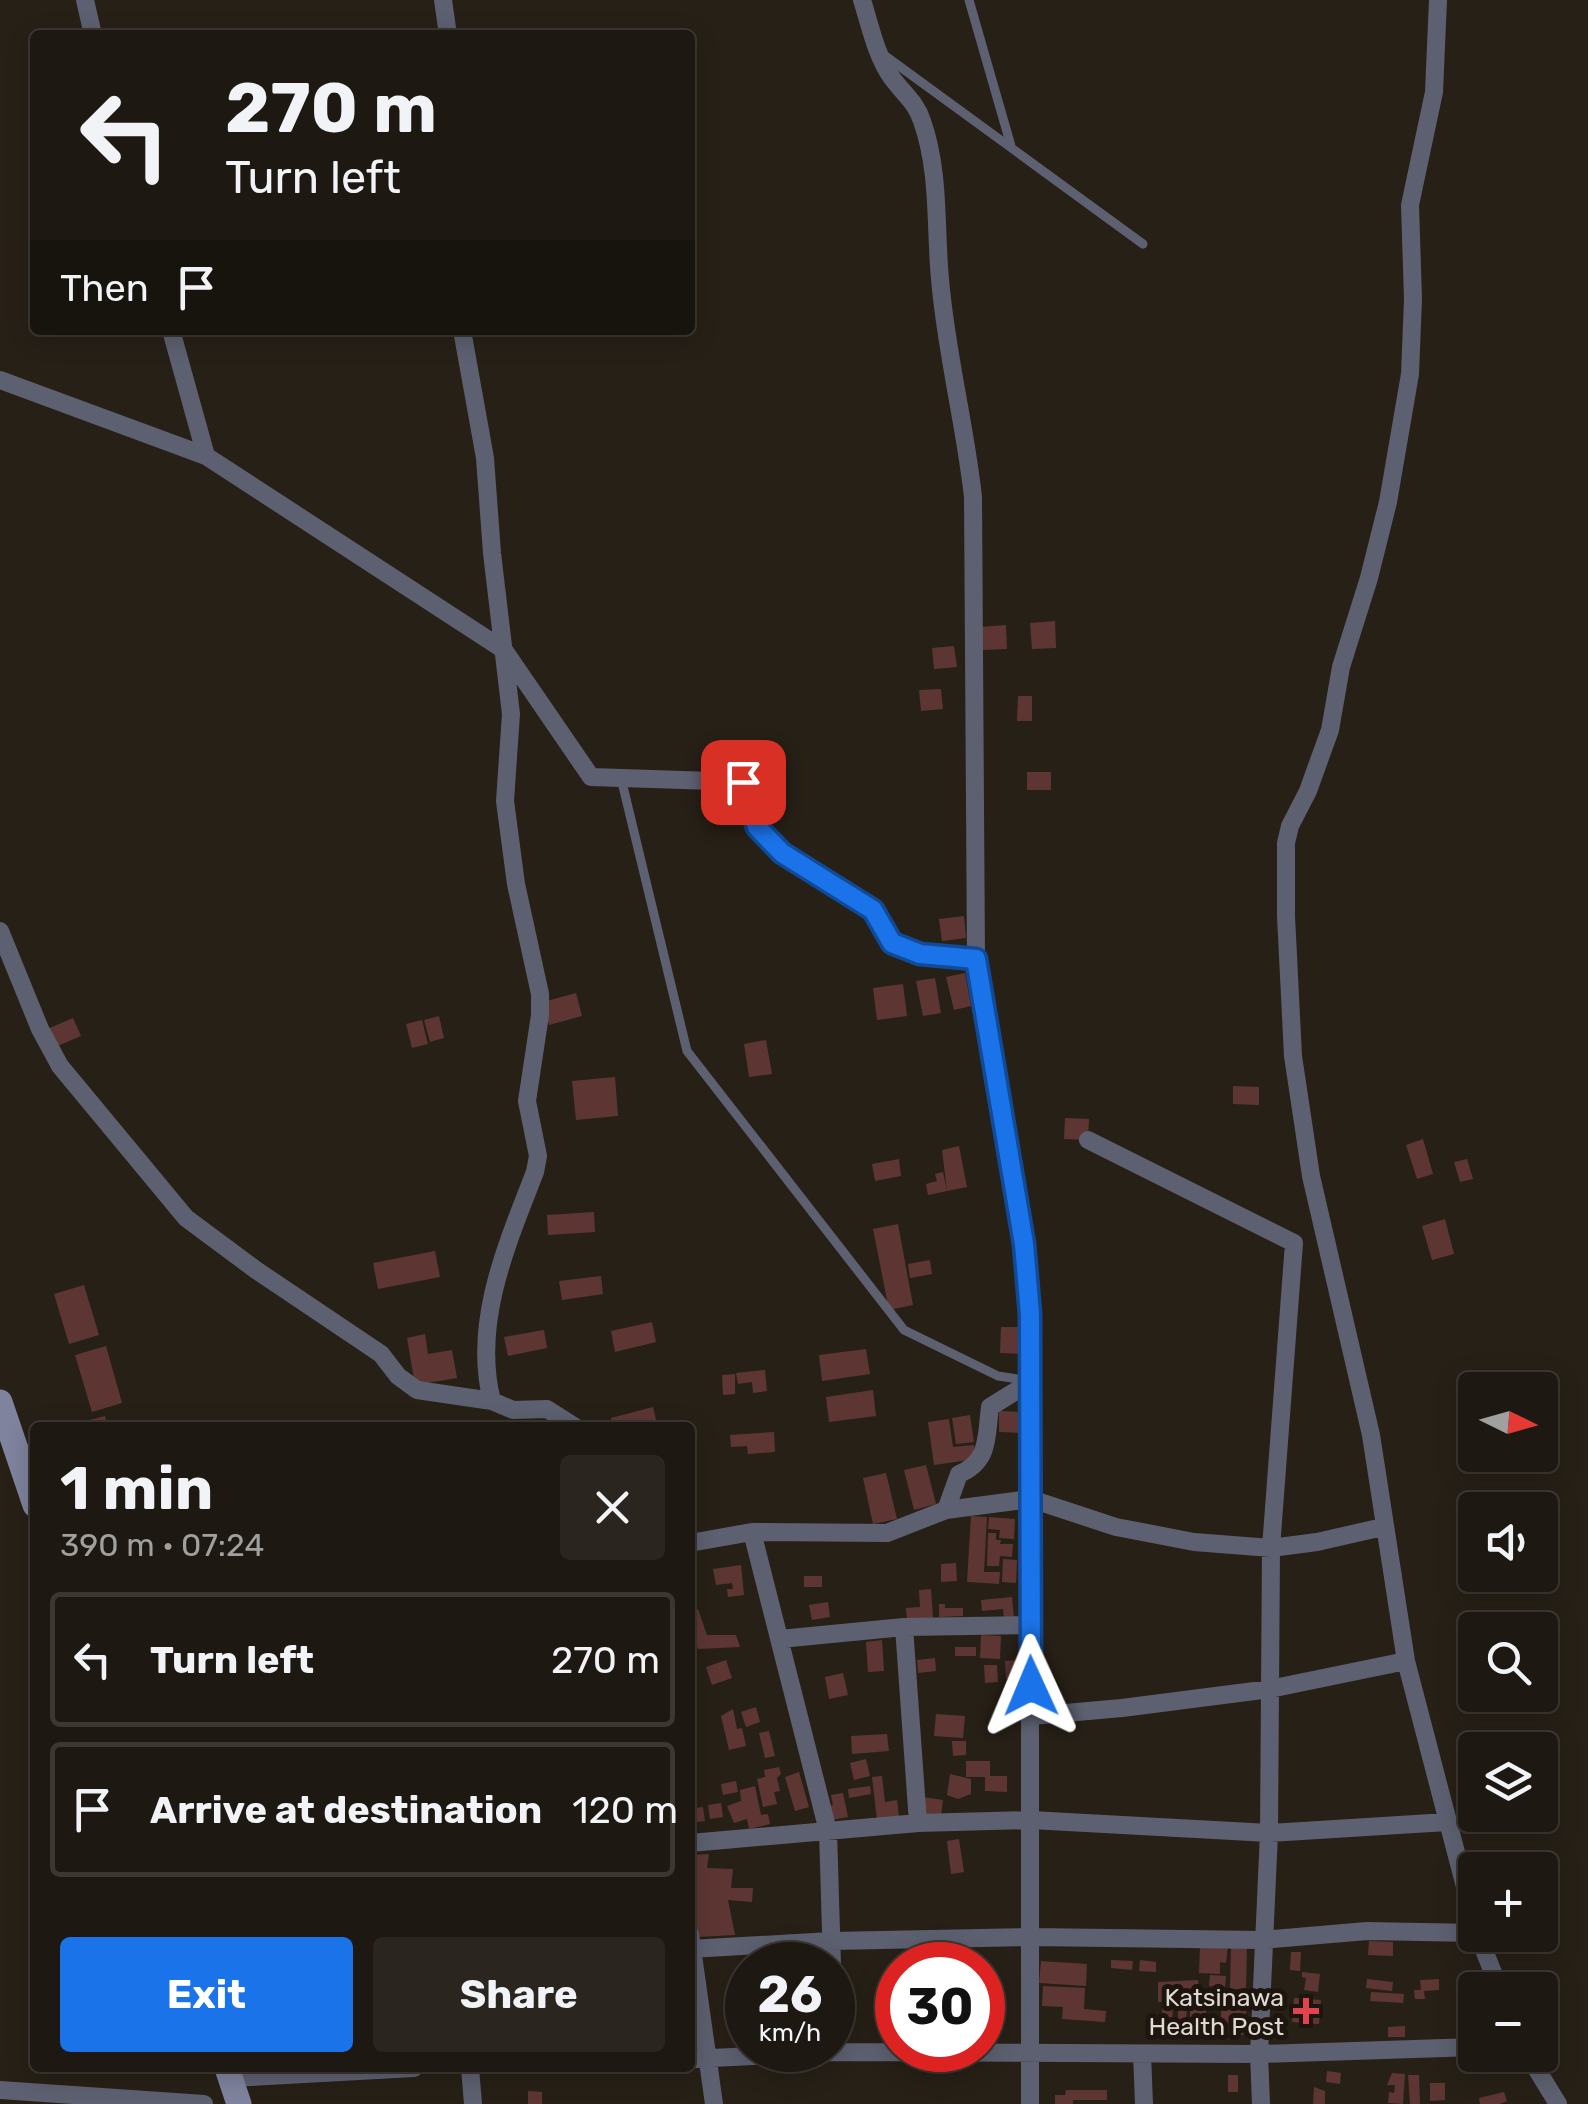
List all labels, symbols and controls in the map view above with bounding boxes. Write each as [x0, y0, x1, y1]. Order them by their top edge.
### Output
text: 270 m [225, 67, 437, 150]
icon: left [60, 70, 190, 200]
text: Turn left [225, 151, 401, 204]
icon: arrive [169, 260, 224, 315]
text: Then [60, 265, 149, 311]
pin [701, 740, 786, 825]
icon: arrive [716, 755, 771, 810]
north arrow [1458, 1372, 1558, 1472]
map controls [1458, 1372, 1558, 2072]
text: 1 min [60, 1453, 213, 1524]
button: close [560, 1455, 665, 1560]
button: sound [1458, 1492, 1558, 1592]
text: 390 m · 07:24 [60, 1526, 264, 1564]
button: search [1458, 1612, 1558, 1712]
icon: left [65, 1632, 120, 1687]
position arrow [979, 1634, 1083, 1738]
text: Turn left [150, 1637, 314, 1683]
text: 270 m [551, 1637, 660, 1683]
button: layers [1458, 1732, 1558, 1832]
icon: arrive [65, 1782, 120, 1837]
text: Arrive at destination [150, 1787, 542, 1833]
text: 120 m [572, 1787, 678, 1833]
button: + [1458, 1852, 1558, 1952]
button: Exit [60, 1937, 353, 2052]
button: Share [373, 1937, 665, 2052]
speed limit sign: 30 [875, 1942, 1005, 2072]
text: 26 [757, 1965, 823, 2025]
button: − [1458, 1972, 1558, 2072]
place label: Katsinawa Health Post [1148, 1983, 1284, 2041]
marker: Katsinawa Health Post [1293, 1998, 1319, 2024]
text: km/h [759, 2018, 821, 2047]

